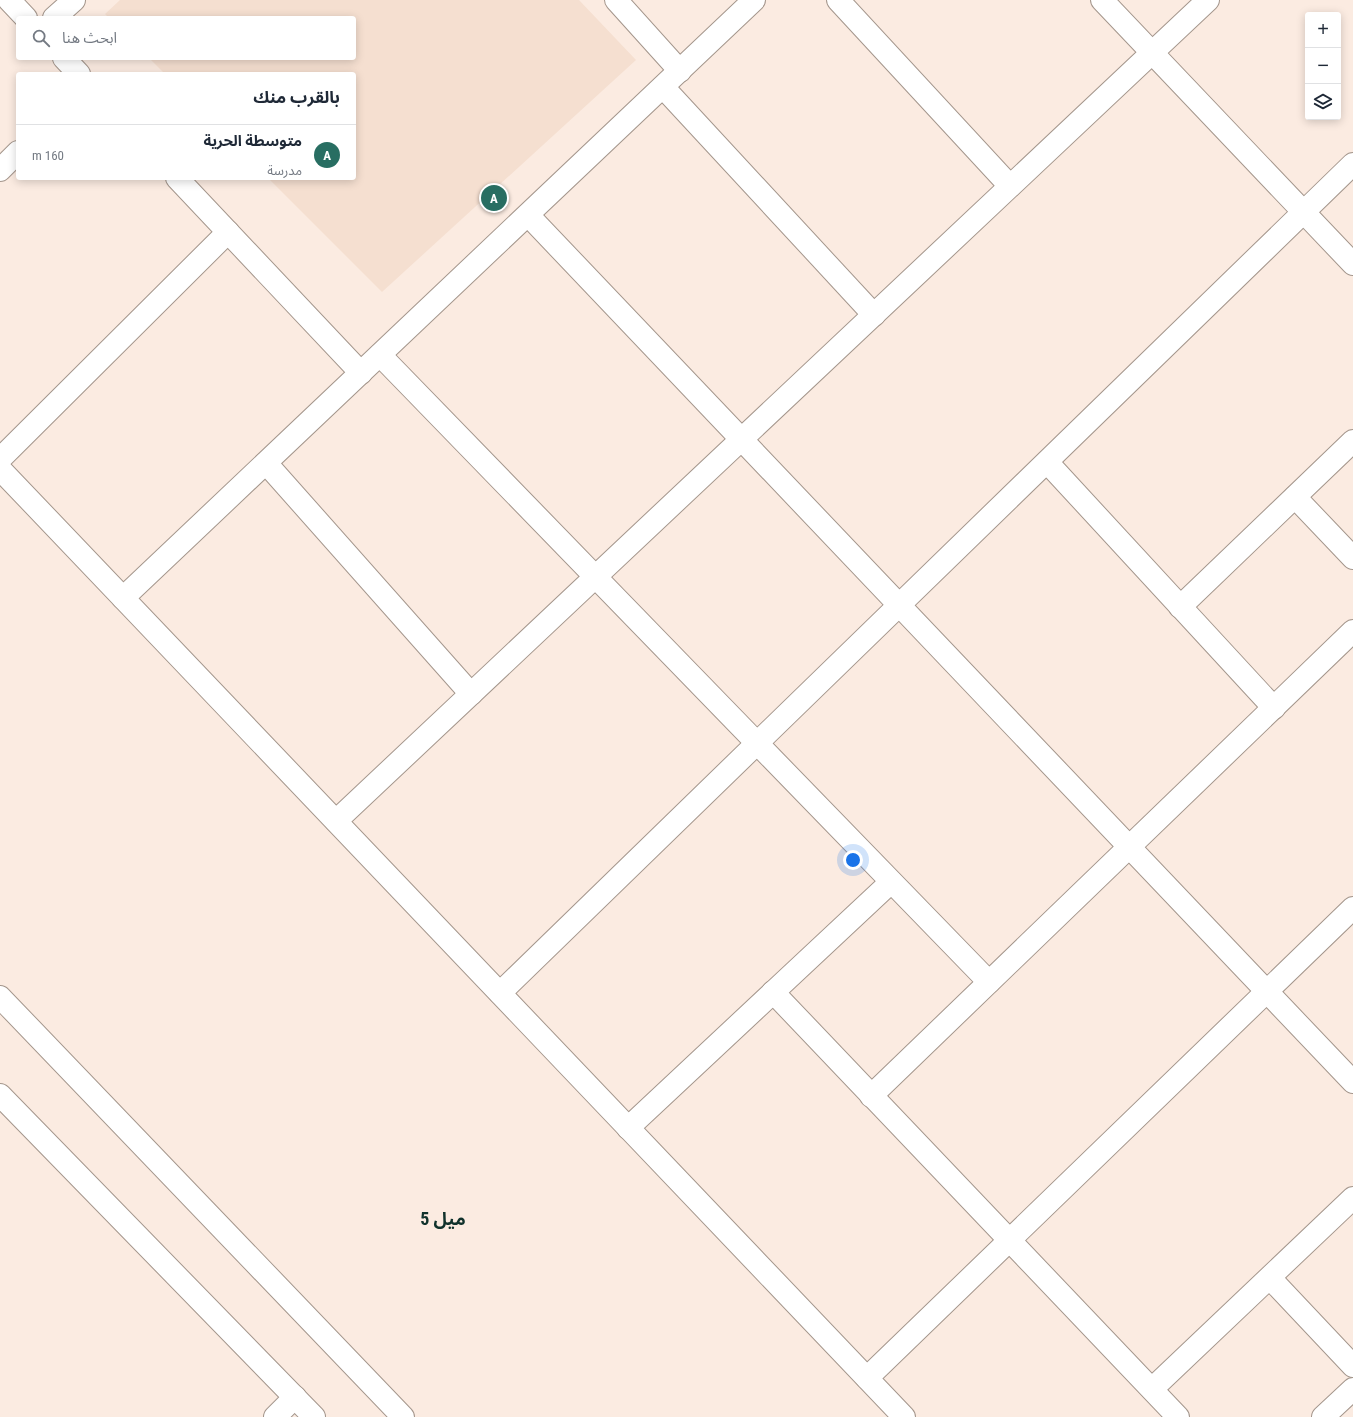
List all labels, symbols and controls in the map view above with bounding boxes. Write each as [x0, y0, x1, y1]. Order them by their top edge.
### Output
map controls [1305, 12, 1341, 120]
button: + [1305, 12, 1341, 48]
search box [16, 16, 356, 60]
icon: search [30, 27, 52, 49]
text: ابحث هنا [62, 29, 117, 47]
button: − [1305, 48, 1341, 84]
button: layers [1305, 84, 1341, 120]
text: بالقرب منك [253, 87, 340, 107]
text: متوسطة الحرية [203, 132, 302, 150]
text: 160 m [32, 148, 64, 163]
text: A [323, 148, 331, 163]
text: مدرسة [267, 163, 302, 178]
pin: A [481, 183, 507, 213]
your location [843, 850, 863, 870]
district label: 5 ميل [420, 1208, 466, 1229]

